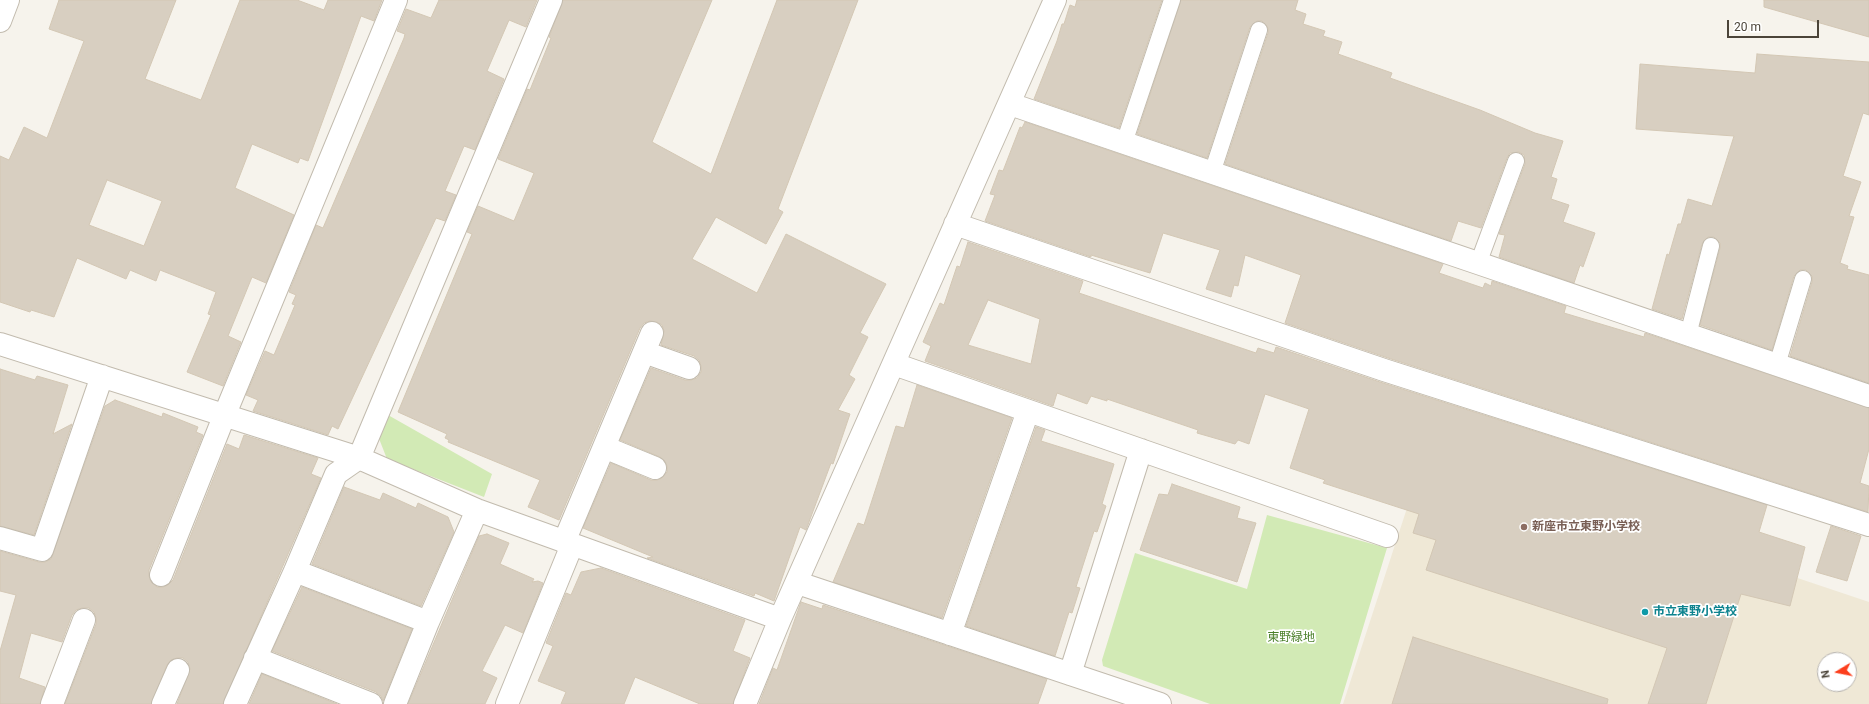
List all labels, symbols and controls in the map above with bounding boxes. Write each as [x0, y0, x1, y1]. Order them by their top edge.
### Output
scale bar [1729, 12, 1821, 38]
text: 20 m [1734, 20, 1761, 34]
place label: 新座市立東野小学校 [1532, 520, 1640, 534]
marker: 新座市立東野小学校 [1519, 522, 1529, 532]
place label: 市立東野小学校 [1653, 605, 1737, 619]
marker: 市立東野小学校 [1640, 607, 1650, 617]
park label: 東野緑地 [1267, 631, 1315, 645]
north arrow [1817, 652, 1857, 692]
text: N [1819, 669, 1833, 679]

